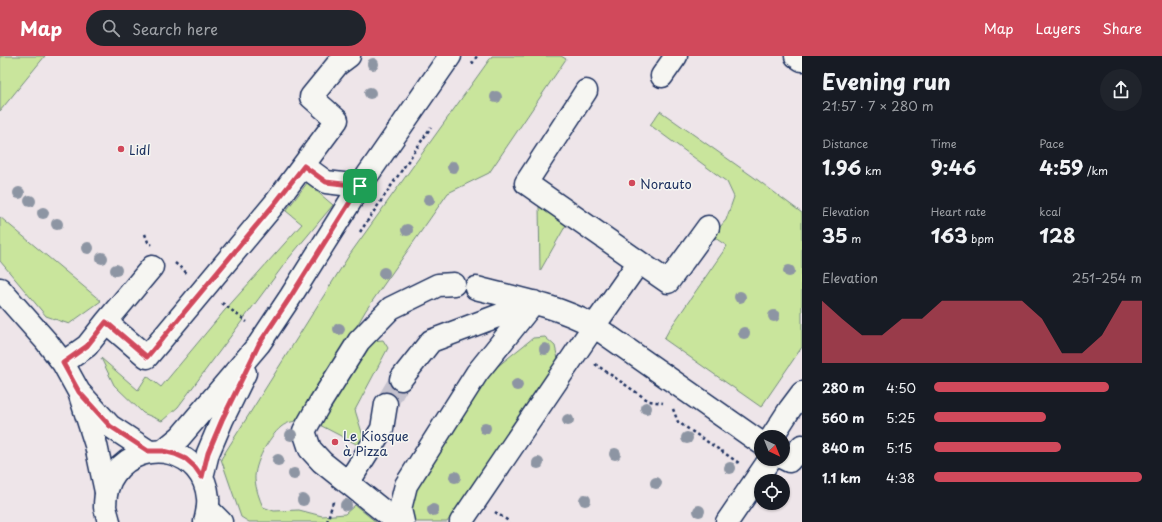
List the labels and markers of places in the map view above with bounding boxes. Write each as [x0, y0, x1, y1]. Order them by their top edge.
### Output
place label: Lidl [129, 140, 150, 159]
marker: Lidl [116, 144, 126, 154]
pin [343, 169, 377, 203]
place label: Norauto [640, 174, 692, 193]
marker: Norauto [627, 178, 637, 188]
place label: Le Kiosque à Pizza [343, 426, 409, 460]
marker: Le Kiosque à Pizza [330, 437, 340, 447]

